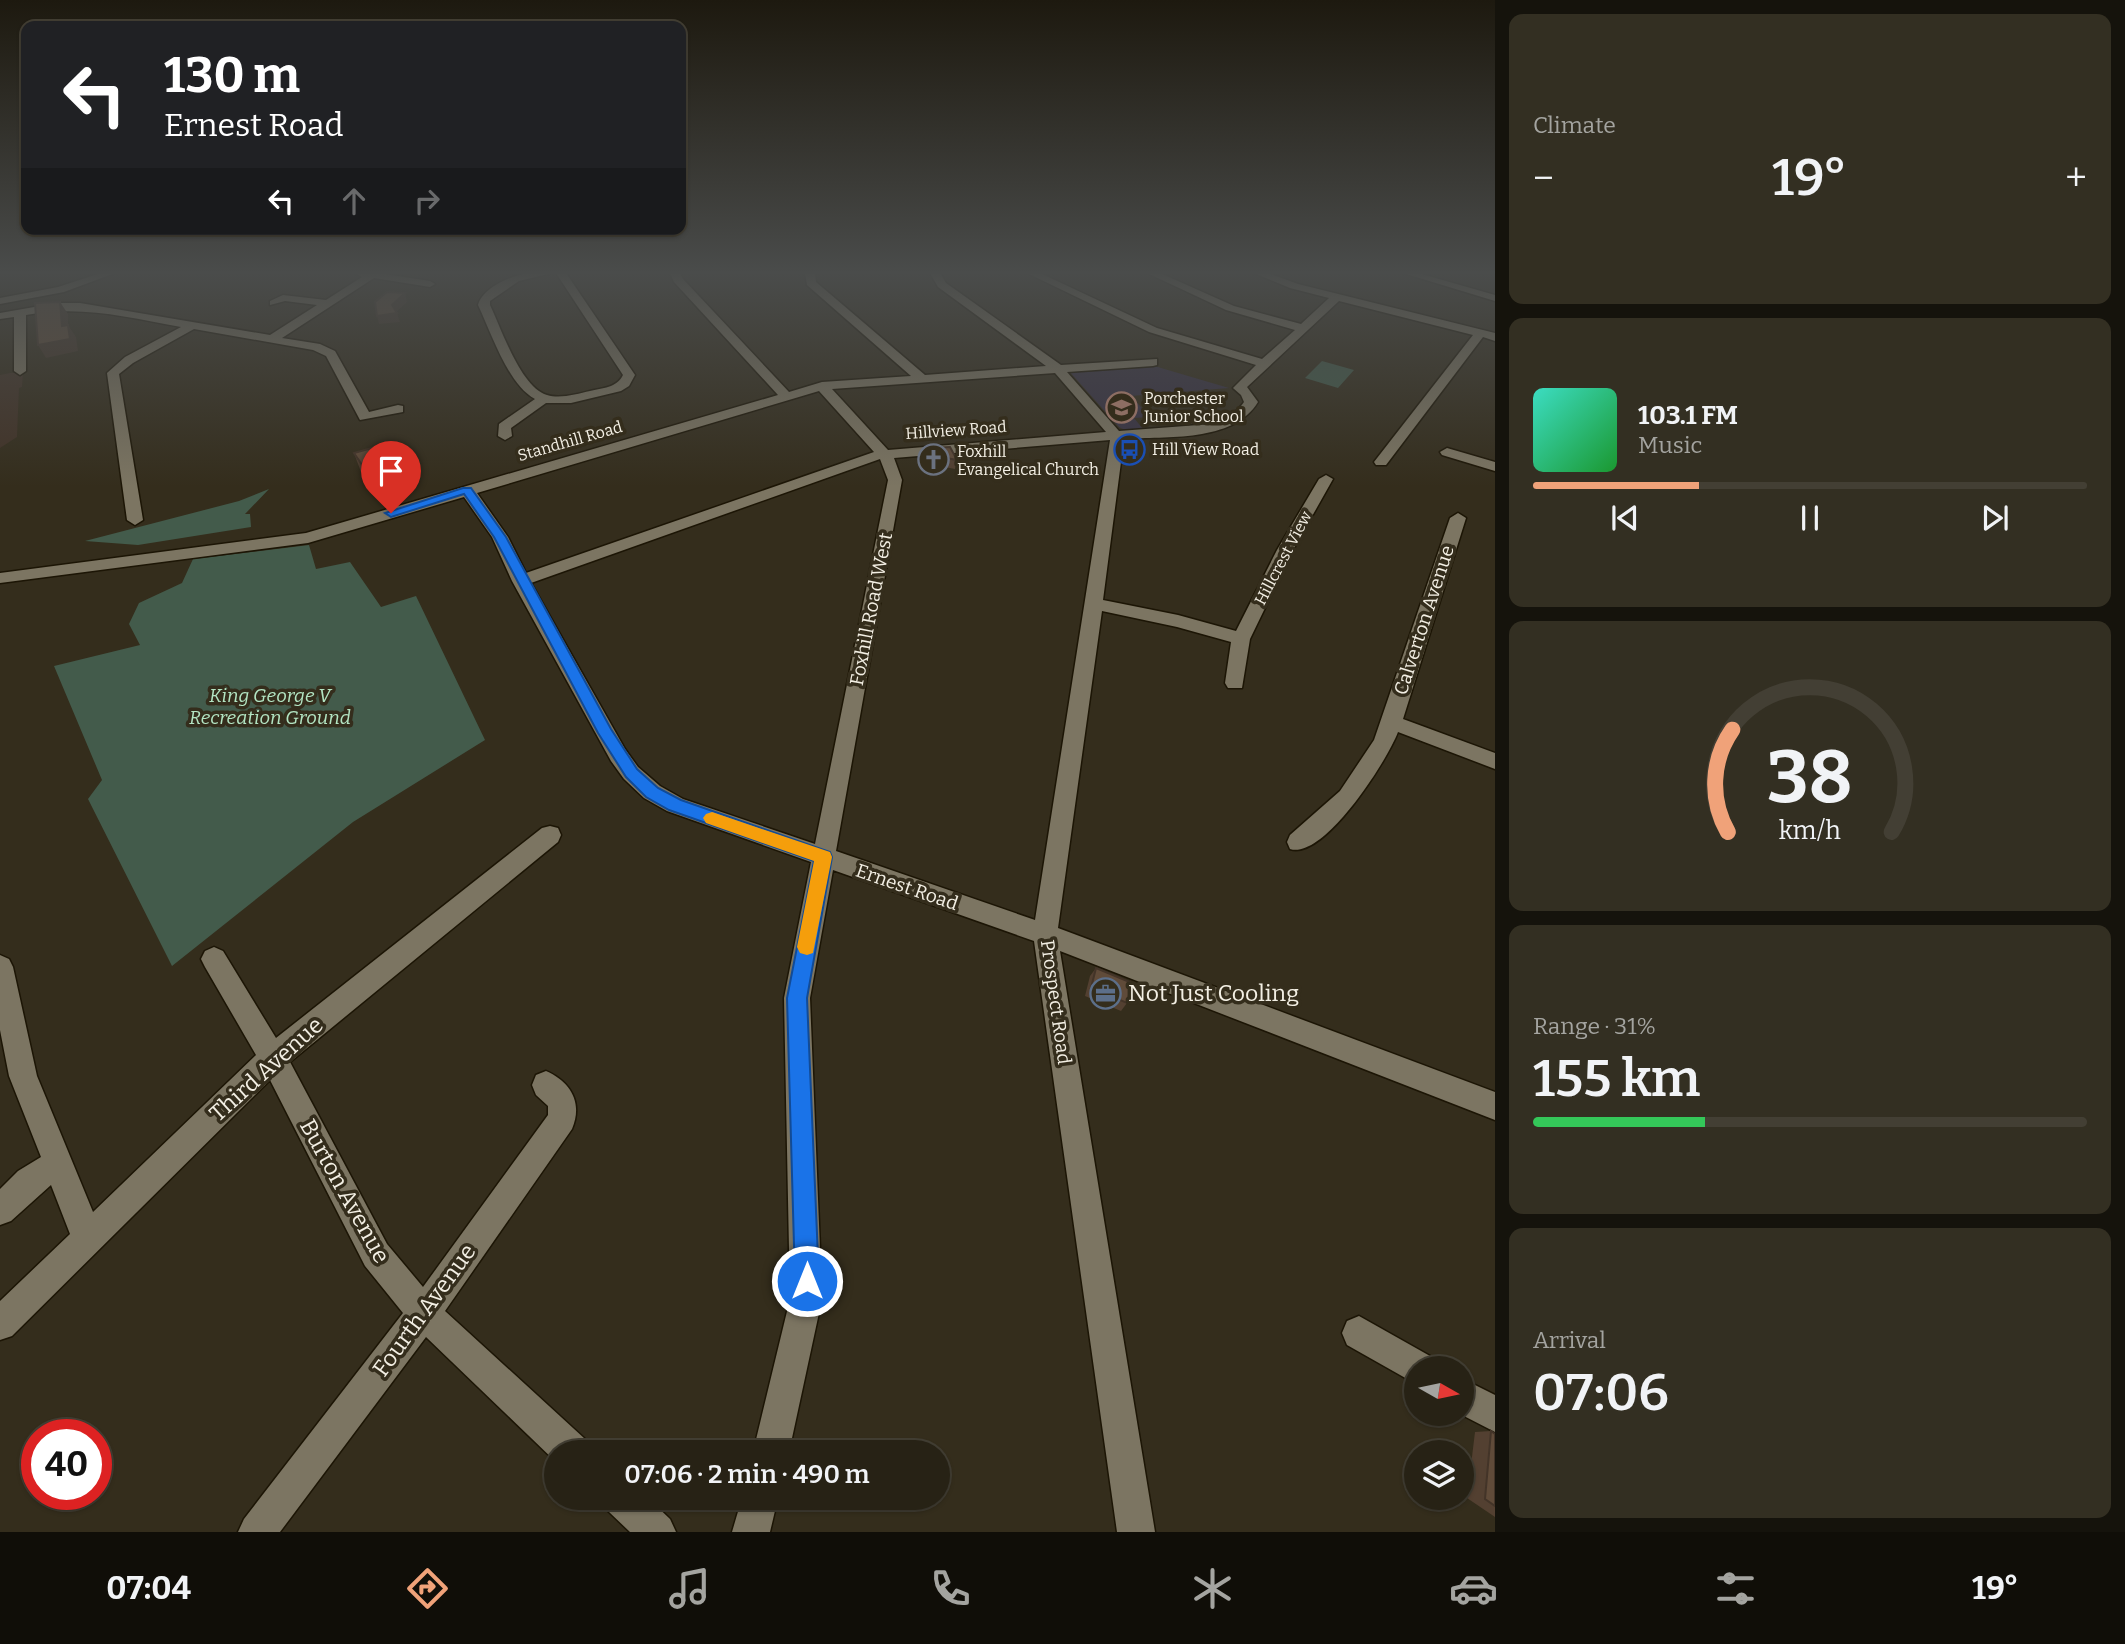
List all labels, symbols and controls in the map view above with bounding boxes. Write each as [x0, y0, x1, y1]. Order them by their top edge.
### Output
text: 130 m [164, 46, 300, 105]
icon: left [49, 49, 140, 140]
text: Ernest Road [164, 106, 344, 144]
text: Climate [1533, 111, 1616, 139]
text: 19° [1772, 146, 1847, 209]
text: − [1533, 155, 1554, 201]
text: + [2065, 155, 2087, 201]
icon: left [262, 182, 300, 220]
icon: ahead [335, 182, 373, 220]
icon: right [408, 182, 446, 220]
place label: Porchester Junior School [1143, 389, 1244, 426]
school or university icon: Porchester Junior School [1104, 390, 1138, 424]
text: 103.1 FM [1638, 400, 1738, 431]
street label: Standhill Road [515, 417, 625, 465]
street label: Hillview Road [905, 417, 1008, 443]
text: Music [1638, 431, 1702, 459]
bus stop icon: Hill View Road [1112, 432, 1146, 466]
place label: Hill View Road [1152, 440, 1260, 459]
pin [361, 441, 421, 513]
place label: Foxhill Evangelical Church [957, 442, 1099, 479]
church icon: Foxhill Evangelical Church [917, 443, 951, 477]
icon: arrive [372, 452, 410, 490]
icon: previous [1606, 499, 1644, 537]
icon: pause [1791, 499, 1829, 537]
icon: next [1976, 499, 2014, 537]
street label: Hillcrest View [1250, 508, 1316, 608]
street label: Foxhill Road West [845, 530, 897, 687]
street label: Calverton Avenue [1389, 542, 1459, 698]
park label: King George V Recreation Ground [189, 684, 351, 729]
text: 38 [1767, 734, 1853, 821]
text: km/h [1779, 816, 1841, 846]
street label: Ernest Road [853, 859, 961, 915]
street label: Prospect Road [1036, 938, 1076, 1066]
office icon: Not Just Cooling [1088, 976, 1122, 1010]
place label: Not Just Cooling [1128, 979, 1299, 1007]
street label: Third Avenue [203, 1011, 329, 1127]
text: Range · 31% [1533, 1012, 1656, 1040]
text: 155 km [1533, 1047, 1700, 1110]
street label: Burton Avenue [294, 1114, 396, 1268]
street label: Fourth Avenue [366, 1238, 482, 1382]
position arrow [770, 1244, 844, 1318]
text: Arrival [1533, 1326, 1606, 1354]
north arrow [1404, 1356, 1474, 1426]
map controls [1404, 1356, 1474, 1510]
text: 07:06 [1533, 1361, 1669, 1424]
speed limit sign: 40 [21, 1419, 112, 1510]
button: layers [1404, 1440, 1474, 1510]
text: 07:06 · 2 min · 490 m [624, 1459, 870, 1490]
icon: directions [403, 1564, 452, 1613]
icon: music [665, 1564, 714, 1613]
icon: phone [926, 1564, 975, 1613]
icon: climate [1188, 1564, 1237, 1613]
icon: car [1449, 1564, 1498, 1613]
icon: filters [1711, 1564, 1760, 1613]
text: 07:04 [106, 1569, 191, 1607]
text: 19° [1972, 1569, 2019, 1607]

